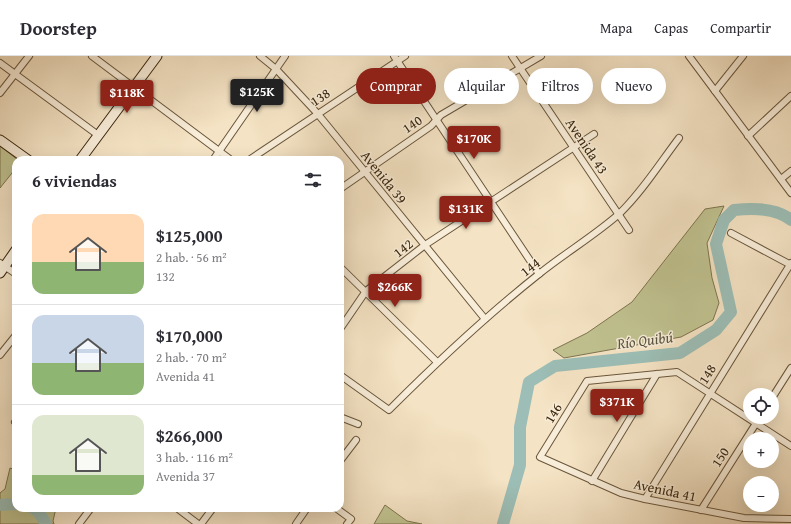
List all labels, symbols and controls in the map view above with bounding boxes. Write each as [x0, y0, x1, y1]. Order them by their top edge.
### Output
text: Doorstep [20, 14, 97, 42]
text: Mapa [600, 18, 632, 38]
text: Capas [654, 18, 688, 38]
text: Compartir [710, 18, 771, 38]
chip: Comprar [356, 68, 436, 104]
chip: Alquilar [444, 68, 519, 104]
chip: Filtros [527, 68, 593, 104]
chip: Nuevo [601, 68, 666, 104]
pin: $125K [229, 79, 285, 113]
pin: $118K [99, 80, 155, 114]
text: $125K [239, 82, 275, 101]
text: $118K [109, 83, 145, 102]
street label: 138 [306, 83, 334, 111]
street label: 140 [398, 110, 426, 138]
street label: Avenida 43 [561, 114, 613, 178]
pin: $170K [446, 126, 502, 160]
text: $170K [456, 129, 492, 148]
street label: Avenida 39 [356, 146, 412, 208]
text: 6 viviendas [32, 168, 117, 193]
icon: filters [302, 169, 324, 191]
pin: $131K [438, 196, 494, 230]
text: $131K [448, 199, 484, 218]
text: $125,000 [156, 223, 222, 248]
icon: home [64, 230, 112, 278]
street label: 142 [389, 234, 417, 262]
text: 2 hab. · 56 m² [156, 248, 227, 267]
street label: 144 [516, 253, 544, 281]
text: 132 [156, 267, 175, 286]
pin: $266K [367, 274, 423, 308]
text: $266K [377, 277, 413, 296]
text: $170,000 [156, 323, 222, 348]
water label: Río Quibú [615, 326, 674, 354]
icon: home [64, 331, 112, 379]
text: 2 hab. · 70 m² [156, 348, 227, 367]
street label: 148 [693, 360, 721, 388]
text: Avenida 41 [156, 367, 215, 386]
map controls [743, 388, 779, 512]
button: locate [743, 388, 779, 424]
pin: $371K [589, 389, 645, 423]
text: $371K [599, 392, 635, 411]
street label: 146 [539, 399, 567, 427]
text: $266,000 [156, 423, 222, 448]
icon: home [64, 431, 112, 479]
button: + [743, 432, 779, 468]
street label: 150 [706, 443, 734, 471]
text: 3 hab. · 116 m² [156, 448, 233, 467]
text: Avenida 37 [156, 467, 215, 486]
street label: Avenida 41 [632, 474, 698, 506]
button: − [743, 476, 779, 512]

